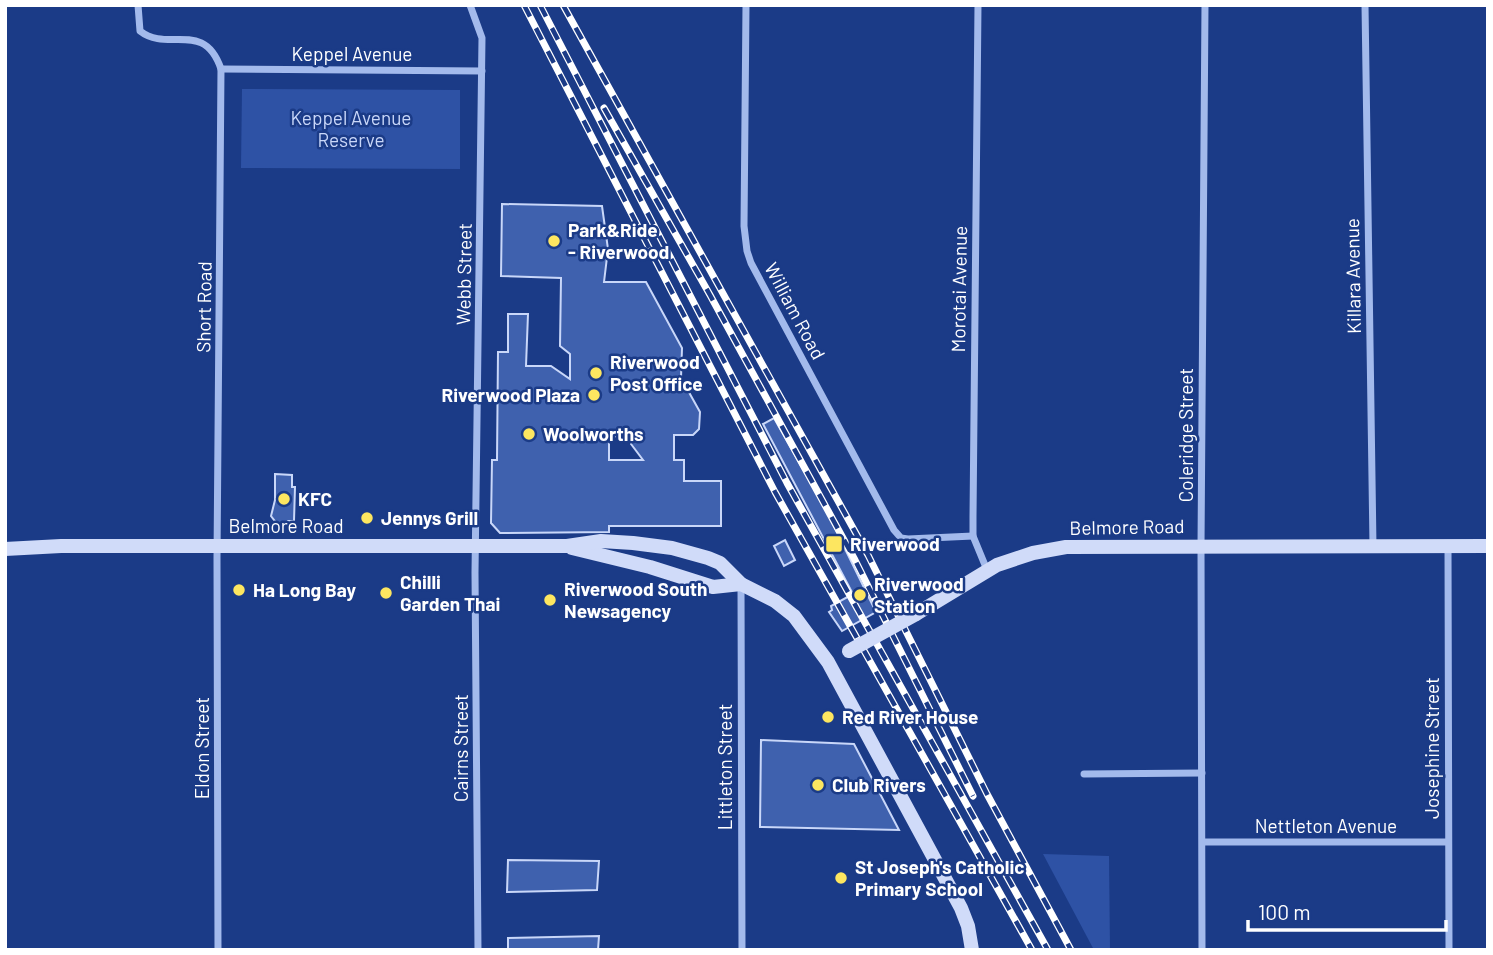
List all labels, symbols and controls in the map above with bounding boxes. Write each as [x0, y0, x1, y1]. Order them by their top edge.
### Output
street label: Keppel Avenue [292, 42, 412, 65]
park label: Keppel Avenue Reserve [291, 106, 411, 151]
place label: Park&Ride - Riverwood [568, 218, 669, 263]
street label: Killara Avenue [1340, 218, 1365, 334]
street label: Webb Street [451, 223, 476, 325]
street label: Morotai Avenue [946, 225, 971, 353]
marker: Park&Ride - Riverwood [546, 233, 562, 249]
street label: William Road [760, 258, 831, 363]
street label: Short Road [191, 261, 216, 353]
place label: Riverwood Post Office [610, 350, 703, 395]
marker: Riverwood Post Office [588, 365, 604, 381]
street label: Coleridge Street [1174, 368, 1197, 502]
place label: Riverwood Plaza [442, 383, 580, 406]
marker: Riverwood Plaza [586, 387, 602, 403]
place label: Woolworths [543, 422, 644, 445]
marker: Woolworths [521, 426, 537, 442]
place label: KFC [298, 487, 332, 510]
marker: KFC [276, 491, 292, 507]
place label: Jennys Grill [381, 506, 478, 529]
marker: Jennys Grill [359, 510, 375, 526]
street label: Belmore Road [228, 514, 344, 537]
street label: Belmore Road [1069, 514, 1185, 539]
place label: Riverwood [850, 532, 940, 555]
marker: Riverwood [824, 534, 844, 554]
place label: Chilli Garden Thai [400, 570, 500, 615]
place label: Riverwood Station [874, 572, 964, 617]
place label: Riverwood South Newsagency [564, 577, 707, 622]
place label: Ha Long Bay [253, 578, 356, 601]
marker: Ha Long Bay [231, 582, 247, 598]
marker: Chilli Garden Thai [378, 585, 394, 601]
marker: Riverwood Station [852, 587, 868, 603]
marker: Riverwood South Newsagency [542, 592, 558, 608]
street label: Josephine Street [1420, 677, 1443, 819]
street label: Cairns Street [449, 694, 472, 802]
street label: Eldon Street [190, 697, 213, 799]
street label: Littleton Street [713, 704, 736, 830]
place label: Red River House [842, 705, 978, 728]
marker: Red River House [820, 709, 836, 725]
place label: Club Rivers [832, 773, 926, 796]
marker: Club Rivers [810, 777, 826, 793]
street label: Nettleton Avenue [1255, 814, 1397, 837]
place label: St Joseph's Catholic Primary School [855, 855, 1025, 900]
marker: St Joseph's Catholic Primary School [833, 870, 849, 886]
scale bar [1248, 888, 1446, 932]
text: 100 m [1258, 899, 1311, 924]

